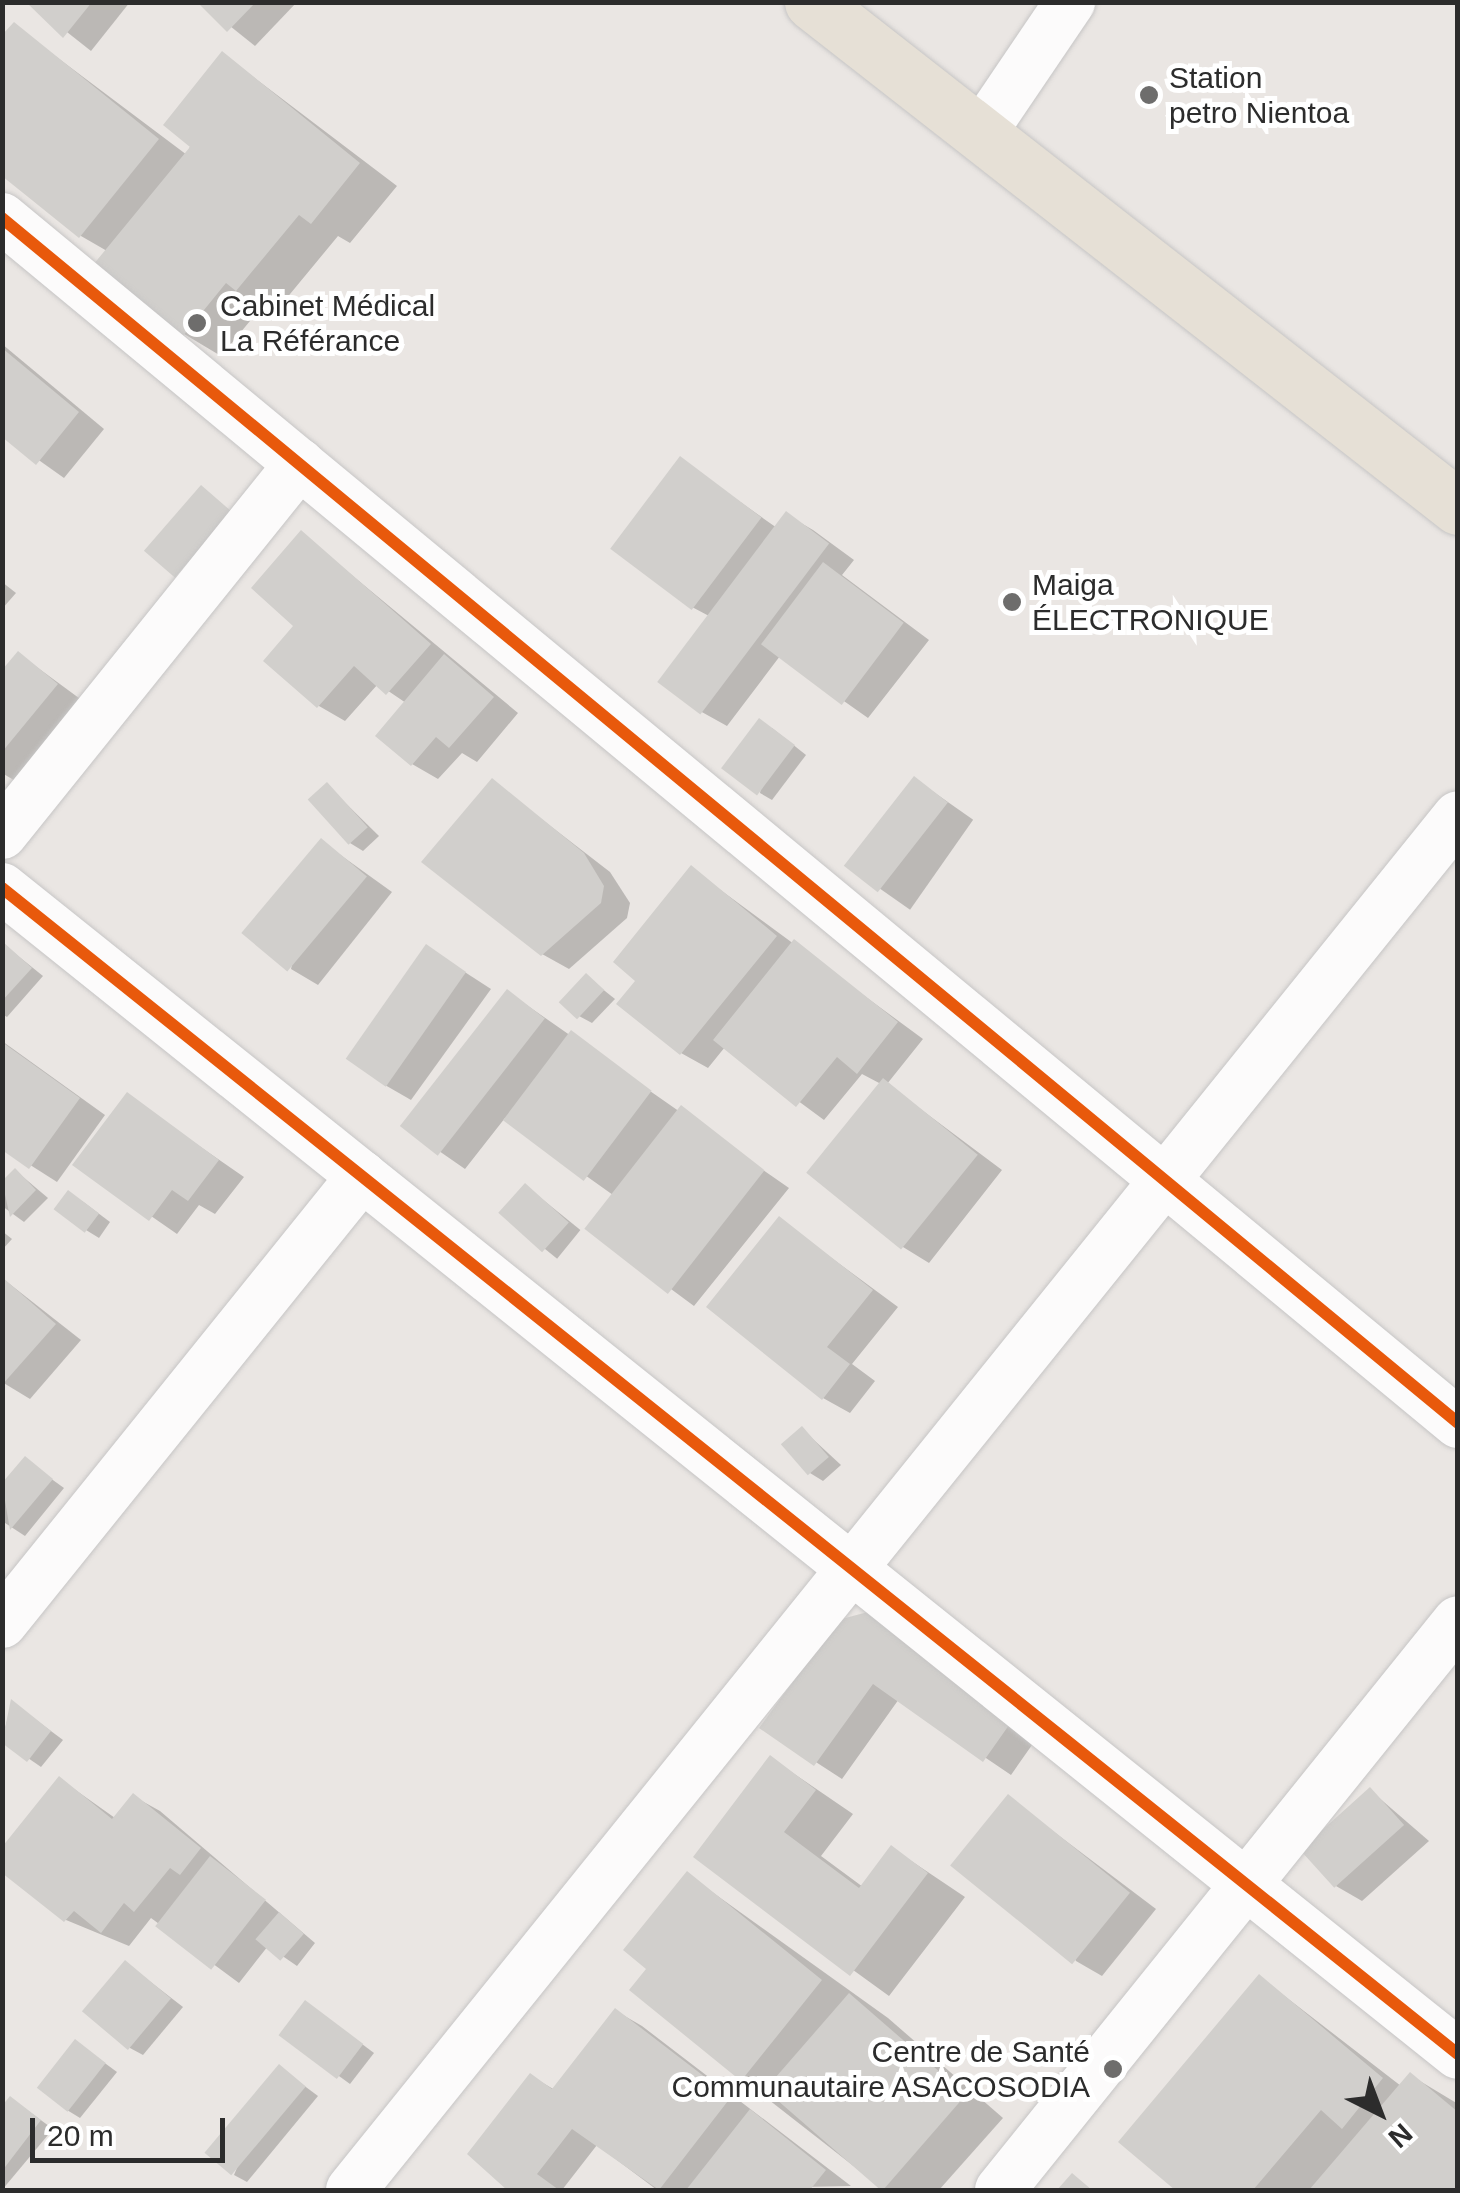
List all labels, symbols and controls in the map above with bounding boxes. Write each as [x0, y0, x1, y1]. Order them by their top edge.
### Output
place label: Station petro Nientoa [1169, 60, 1349, 130]
marker: Station petro Nientoa [1138, 84, 1160, 106]
place label: Cabinet Médical La Référance [220, 288, 435, 358]
marker: Cabinet Médical La Référance [184, 310, 210, 336]
place label: Maiga ÉLECTRONIQUE [1032, 567, 1269, 638]
marker: Maiga ÉLECTRONIQUE [1001, 591, 1023, 613]
place label: Centre de Santé Communautaire ASACOSODIA [670, 2034, 1090, 2104]
marker: Centre de Santé Communautaire ASACOSODIA [1100, 2056, 1126, 2082]
north arrow [1330, 2063, 1430, 2163]
scale bar [35, 2098, 230, 2160]
text: N [1383, 2117, 1418, 2154]
text: 20 m [47, 2119, 114, 2152]

